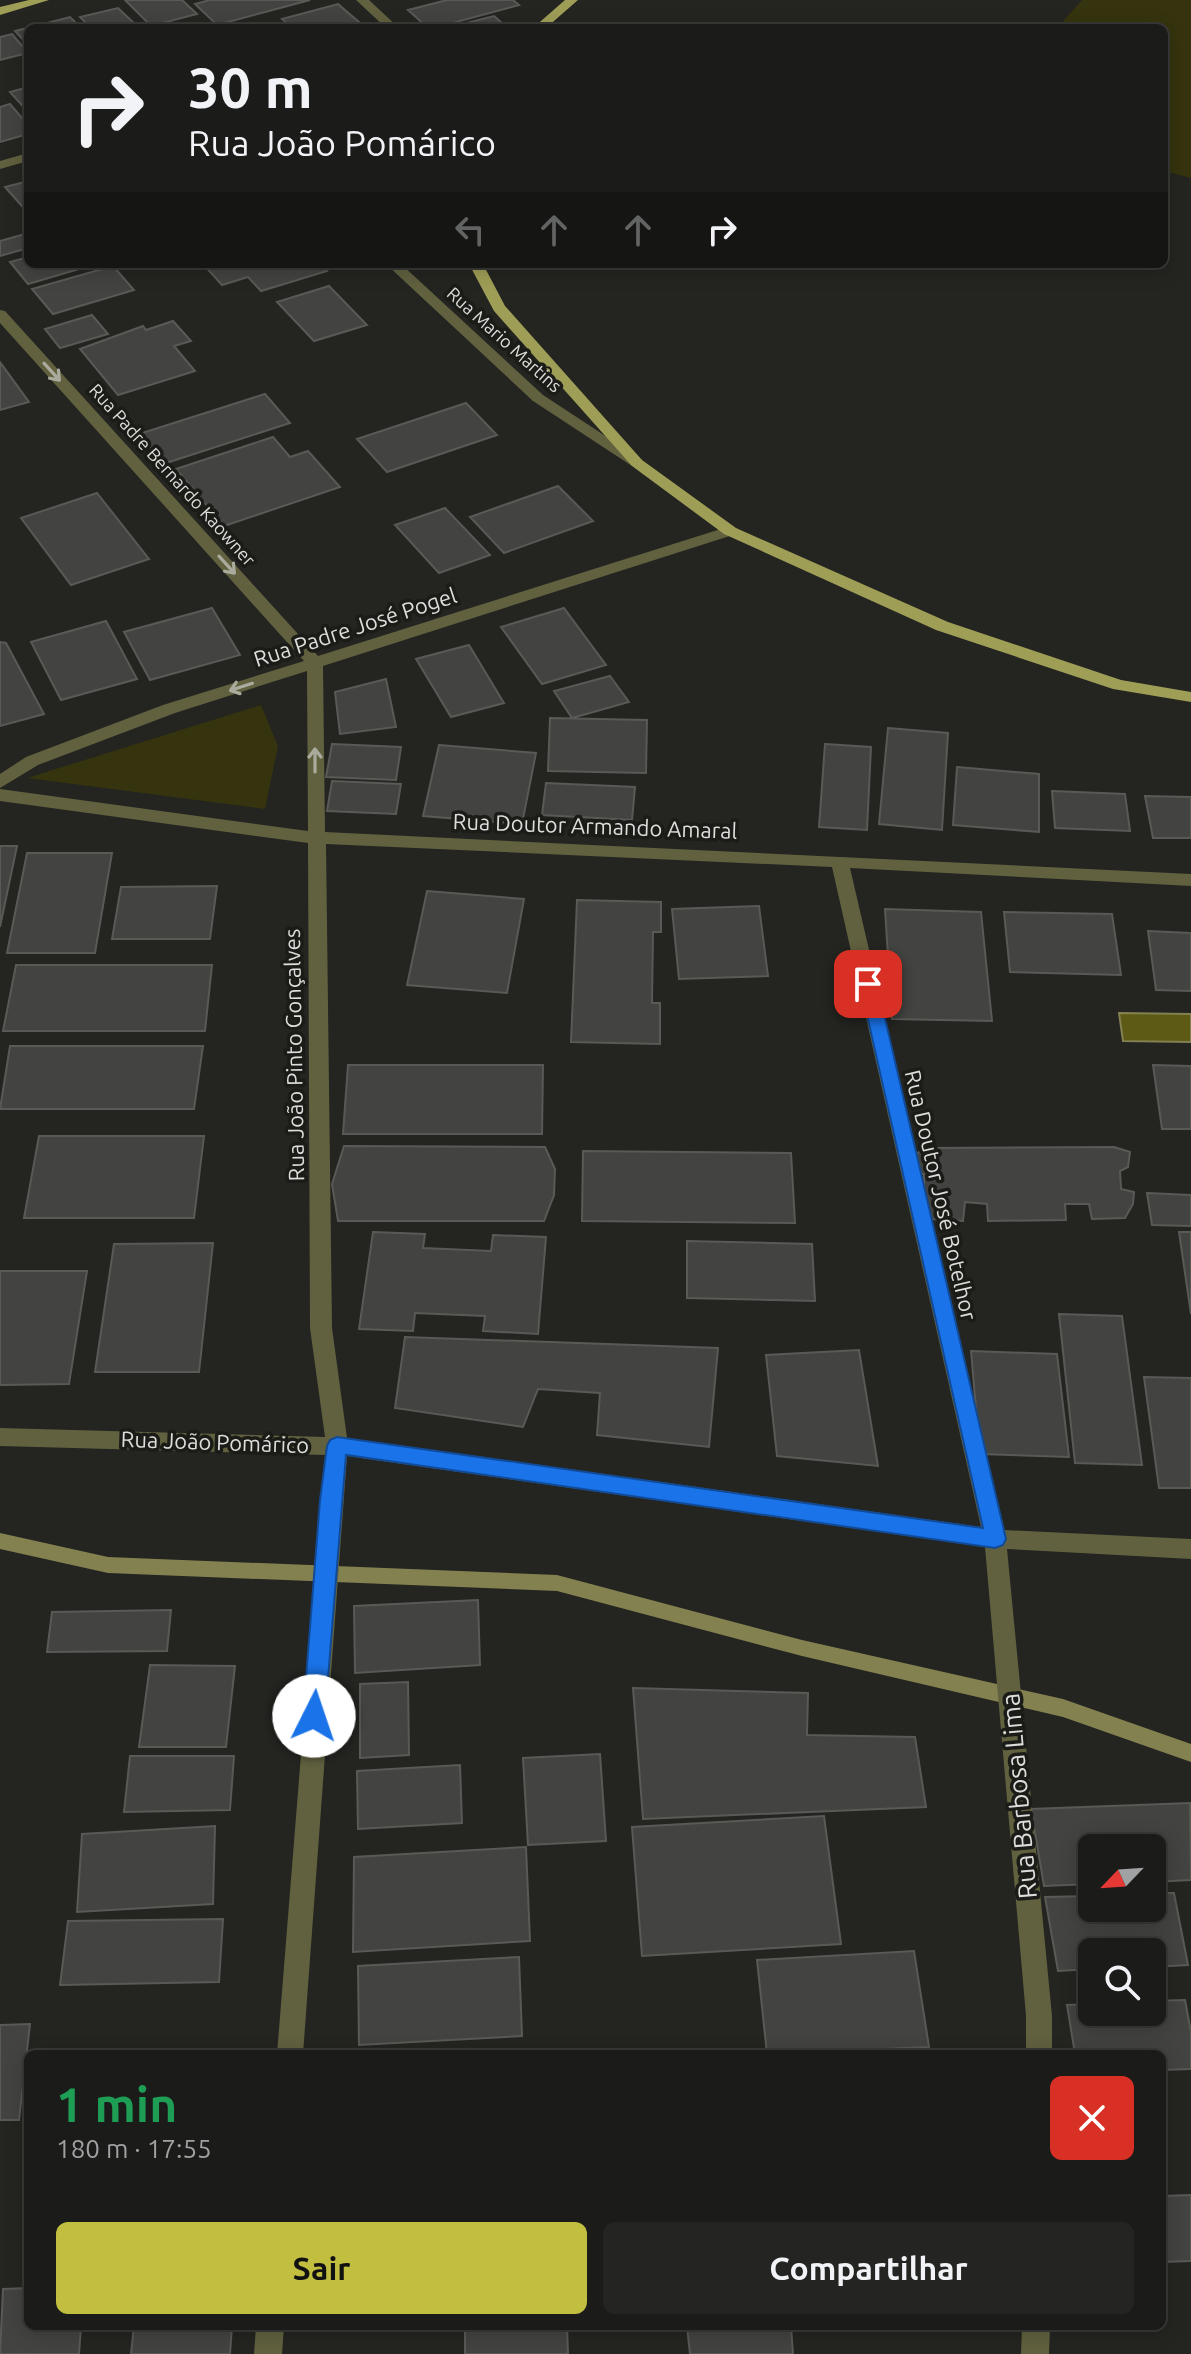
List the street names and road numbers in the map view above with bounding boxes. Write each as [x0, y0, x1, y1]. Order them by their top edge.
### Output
street label: Rua Mario Martins [443, 283, 566, 396]
street label: Rua Padre Bernardo Kaowner [86, 379, 260, 569]
street label: Rua Padre José Pogel [250, 582, 460, 671]
street label: Rua Doutor Armando Amaral [452, 808, 738, 843]
street label: Rua João Pinto Gonçalves [279, 928, 308, 1182]
street label: Rua Doutor José Botelhor [901, 1067, 983, 1323]
street label: Rua João Pomárico [120, 1426, 310, 1457]
street label: Rua Barbosa Lima [995, 1692, 1042, 1900]

